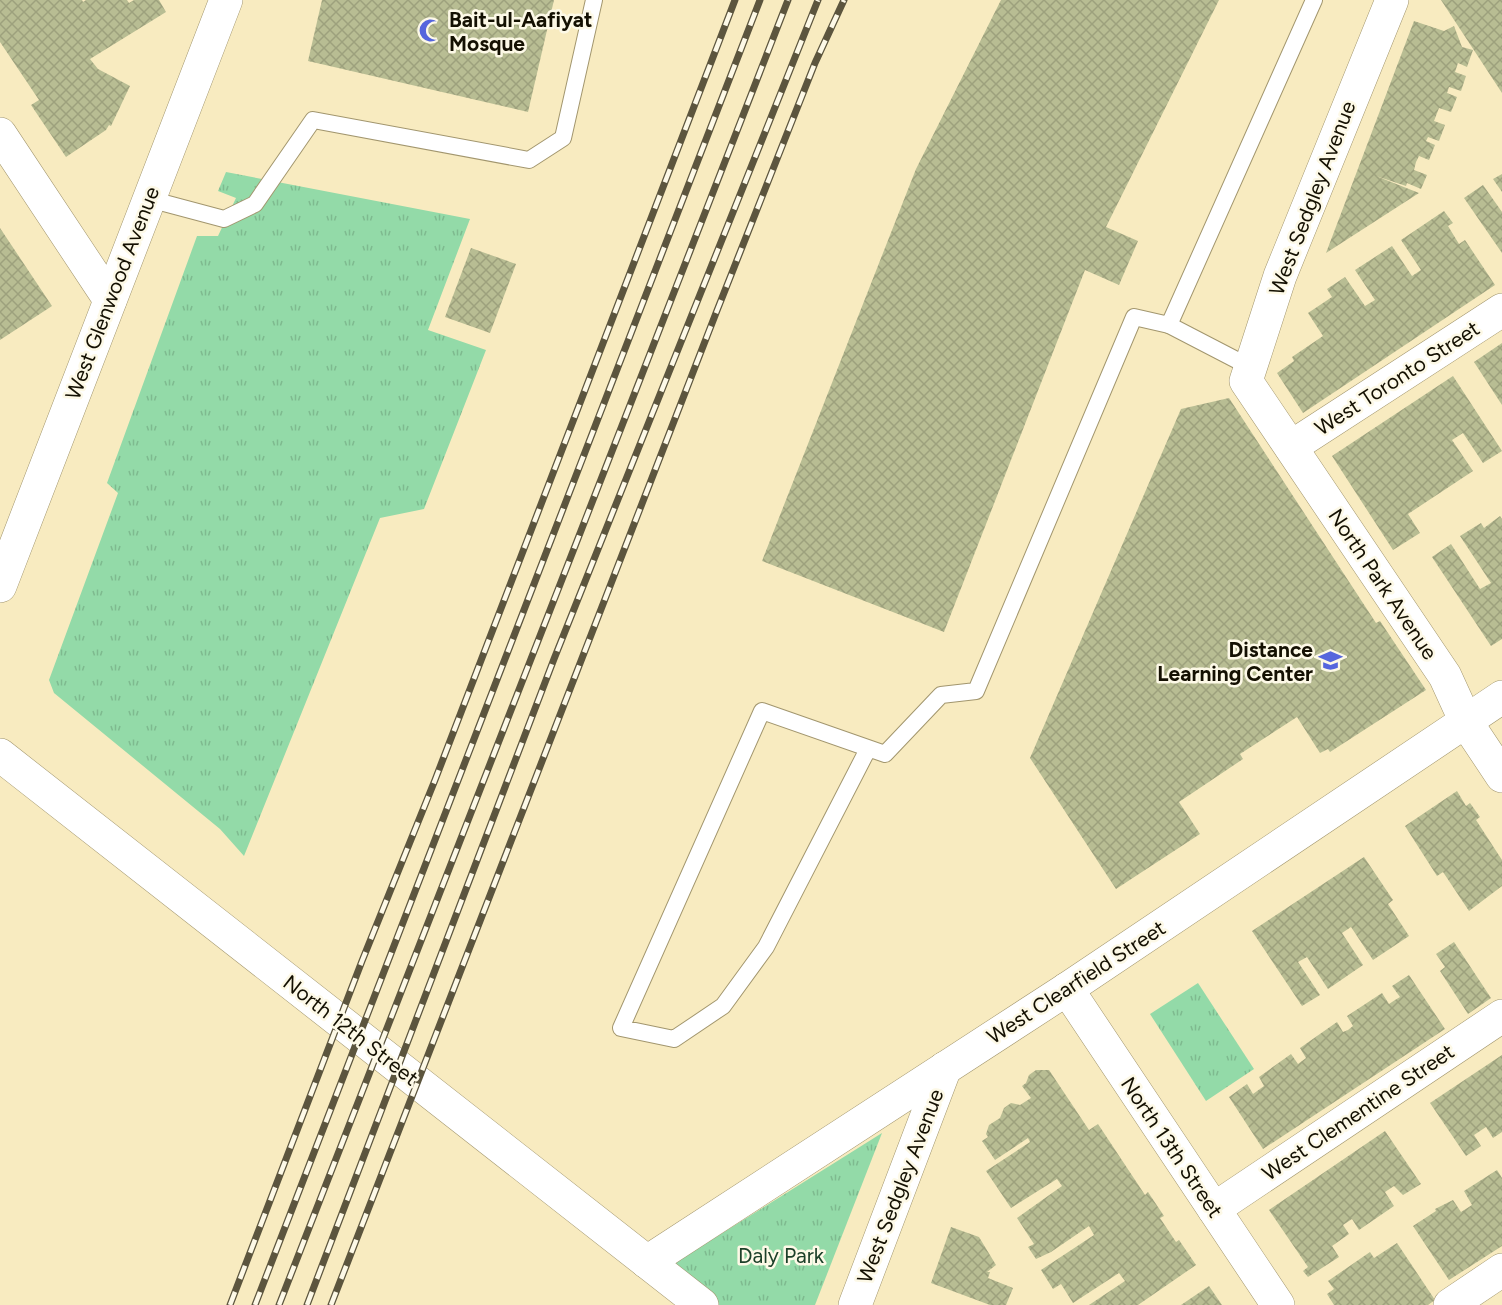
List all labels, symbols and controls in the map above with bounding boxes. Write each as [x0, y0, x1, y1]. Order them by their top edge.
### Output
place label: Bait-ul-Aafiyat Mosque [449, 7, 592, 56]
mosque icon: Bait-ul-Aafiyat Mosque [418, 18, 444, 44]
street label: West Sedgley Avenue [1263, 97, 1361, 299]
street label: West Glenwood Avenue [60, 183, 164, 403]
street label: West Toronto Street [1310, 315, 1484, 441]
street label: North Park Avenue [1323, 504, 1443, 664]
place label: Distance Learning Center [1157, 637, 1313, 686]
school or university icon: Distance Learning Center [1318, 648, 1344, 674]
street label: West Clearfield Street [982, 915, 1170, 1049]
street label: North 12th Street [279, 970, 424, 1091]
street label: West Clementine Street [1257, 1038, 1459, 1186]
street label: North 13th Street [1116, 1072, 1228, 1222]
street label: West Sedgley Avenue [851, 1085, 949, 1287]
park label: Daly Park [738, 1243, 825, 1268]

